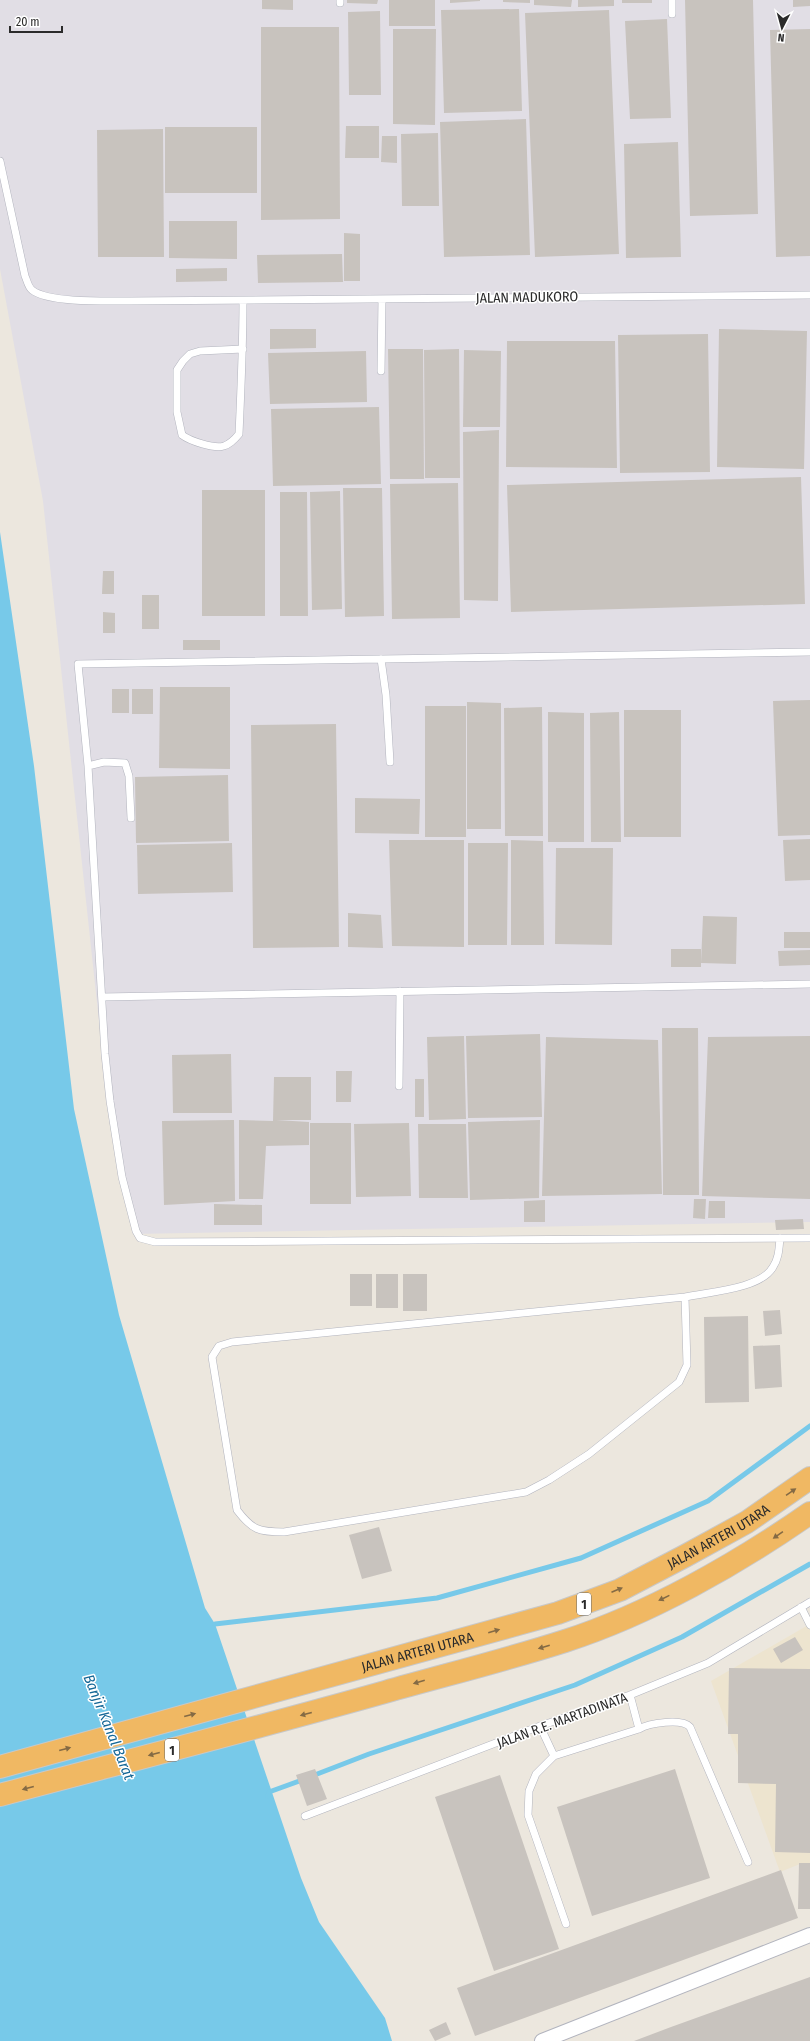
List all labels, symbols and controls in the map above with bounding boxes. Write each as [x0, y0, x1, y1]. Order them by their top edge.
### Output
scale bar [10, 8, 62, 34]
north arrow [762, 8, 802, 48]
text: 20 m [16, 15, 40, 29]
text: N [777, 31, 785, 44]
street label: JALAN MADUKORO [476, 288, 579, 307]
one-way arrow [785, 1488, 796, 1496]
street label: JALAN ARTERI UTARA [664, 1500, 774, 1573]
one-way arrow [773, 1531, 783, 1539]
one-way arrow [612, 1587, 624, 1593]
road number: 1 [577, 1593, 591, 1615]
one-way arrow [659, 1595, 670, 1601]
one-way arrow [488, 1628, 500, 1634]
street label: JALAN ARTERI UTARA [360, 1629, 476, 1676]
one-way arrow [538, 1644, 550, 1650]
water label: Banjir Kanal Barat [80, 1672, 138, 1782]
one-way arrow [413, 1679, 425, 1685]
street label: JALAN R.E. MARTADINATA [494, 1689, 630, 1752]
one-way arrow [300, 1711, 312, 1717]
one-way arrow [184, 1712, 196, 1718]
road number: 1 [165, 1739, 179, 1761]
one-way arrow [59, 1746, 71, 1752]
one-way arrow [147, 1752, 160, 1758]
one-way arrow [22, 1785, 34, 1791]

